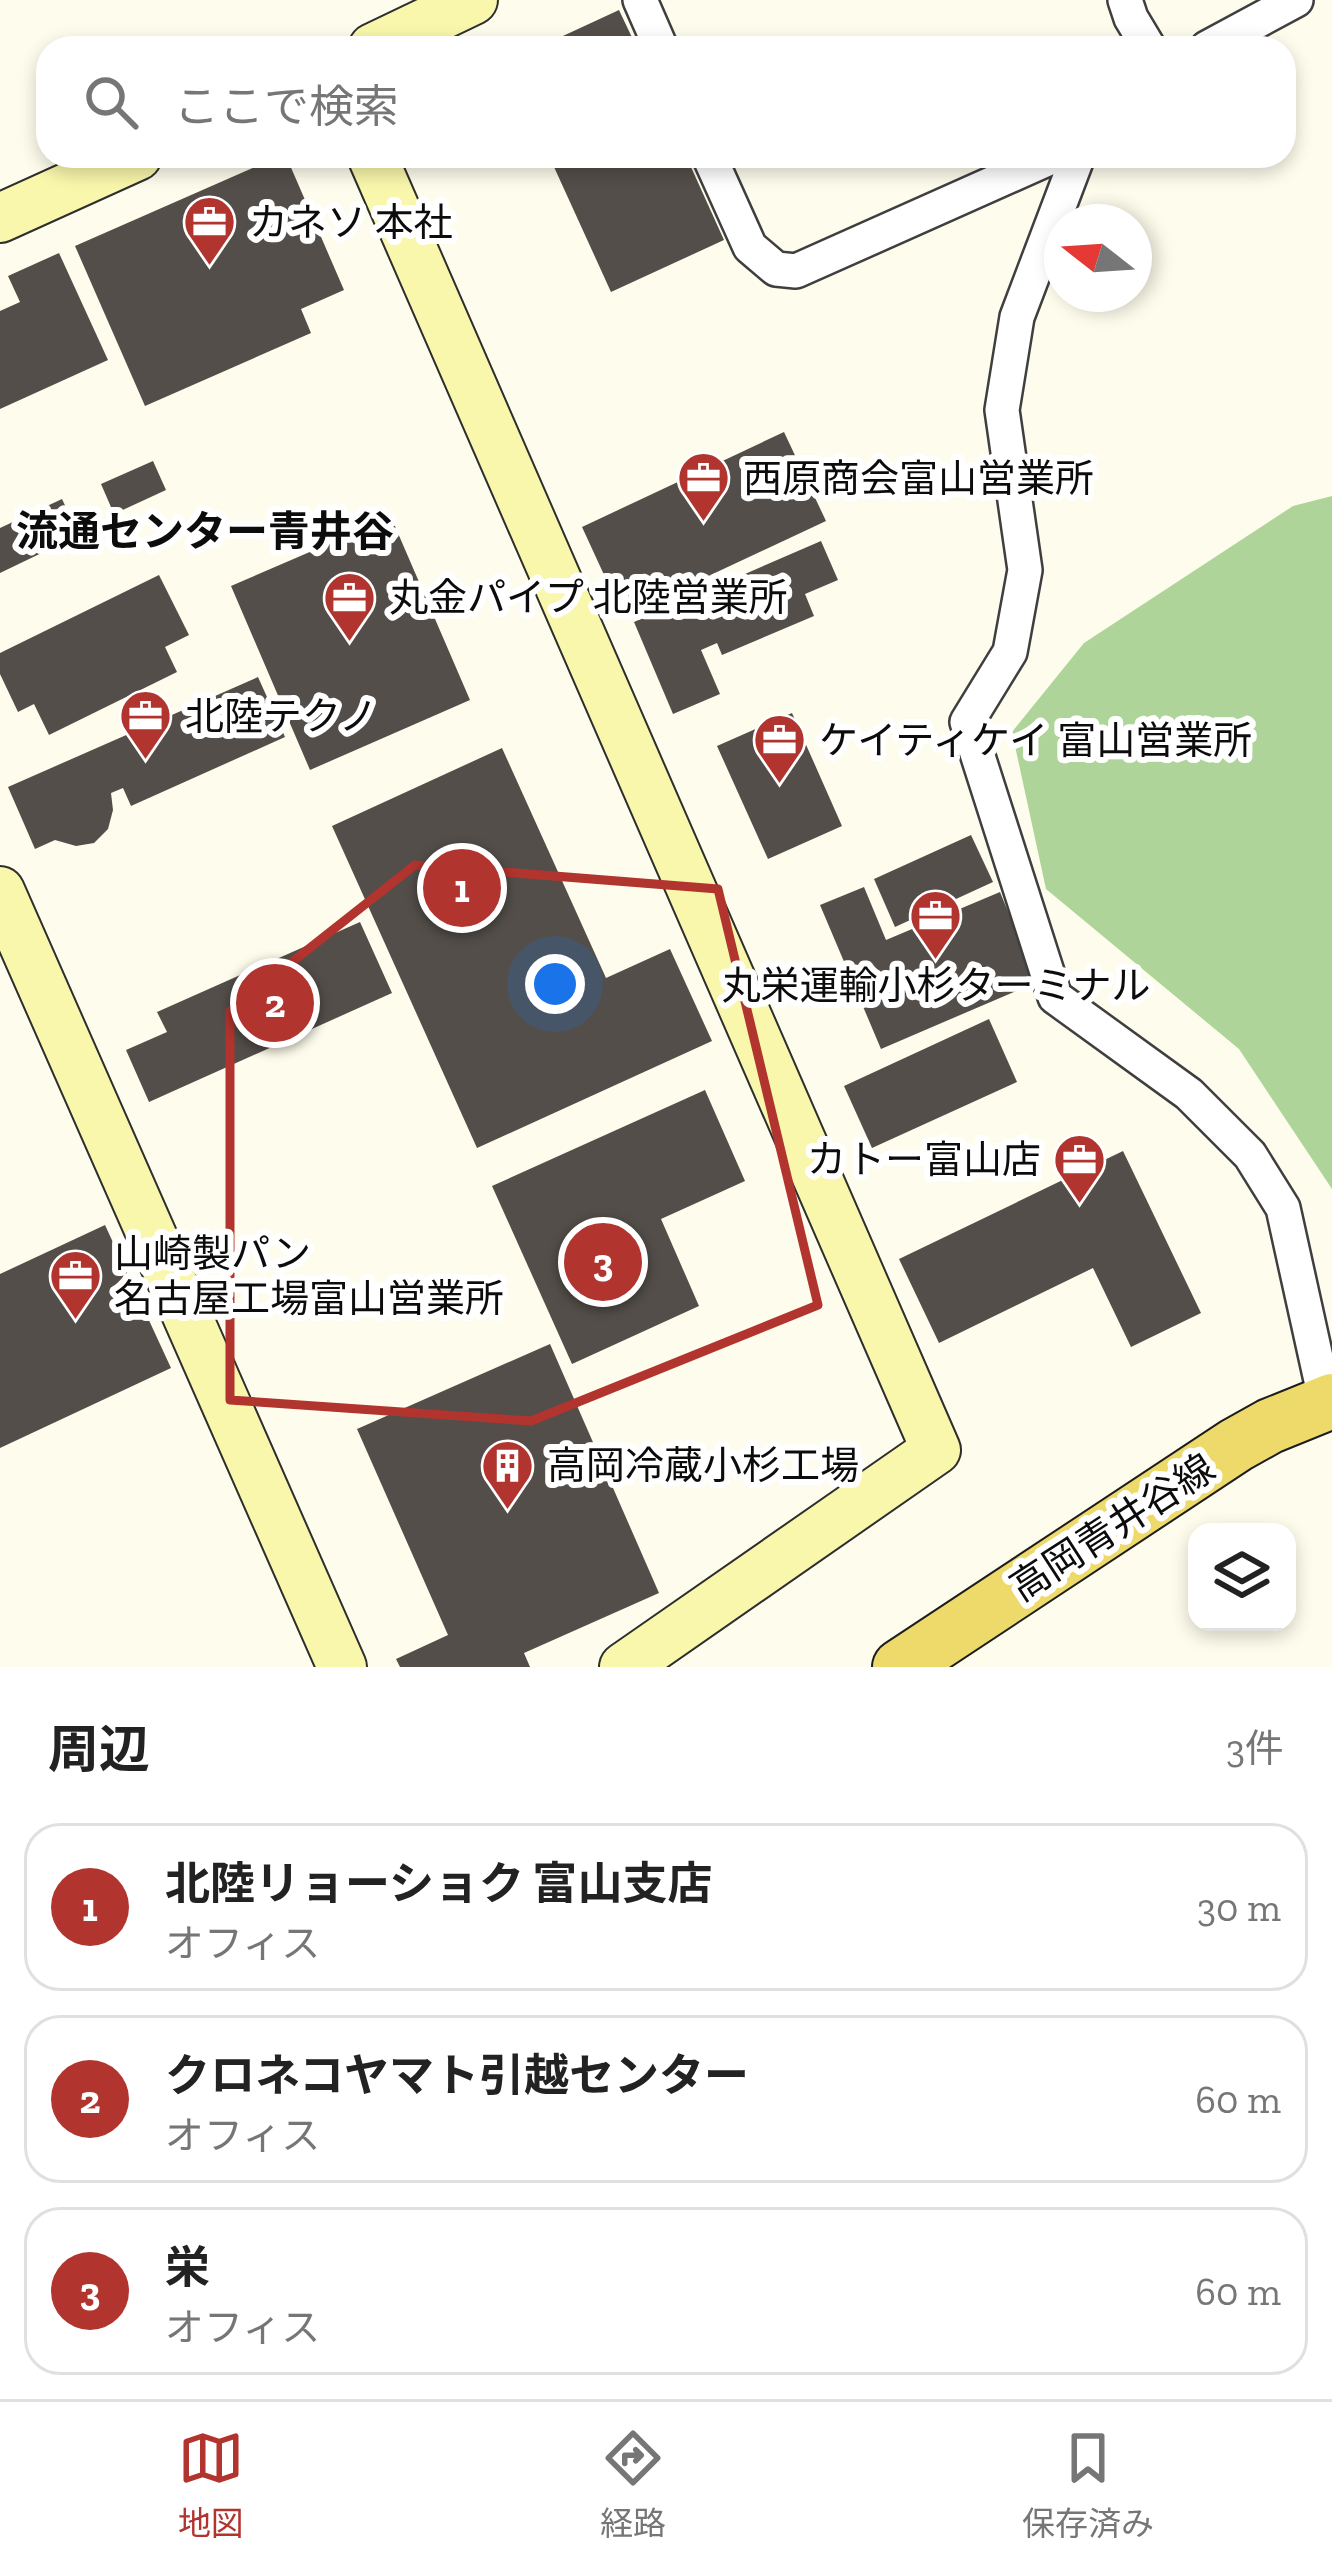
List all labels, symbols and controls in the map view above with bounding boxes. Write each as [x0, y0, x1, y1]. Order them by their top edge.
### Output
search box [36, 36, 1296, 168]
icon: search [78, 69, 144, 135]
text: ここで検索 [174, 80, 399, 134]
office icon: カネソ 本社 [182, 194, 238, 268]
place label: カネソ 本社 [249, 199, 453, 246]
north arrow [1044, 204, 1152, 312]
office icon: 西原商会富山営業所 [676, 450, 732, 524]
place label: 西原商会富山営業所 [743, 455, 1094, 502]
district label: 流通センター青井谷 [16, 506, 394, 557]
office icon: 丸金パイプ 北陸営業所 [322, 569, 378, 643]
place label: 丸金パイプ 北陸営業所 [389, 574, 788, 621]
office icon: 北陸テクノ [118, 688, 174, 762]
place label: 北陸テクノ [185, 693, 378, 740]
office icon: ケイティケイ 富山営業所 [752, 712, 808, 786]
place label: ケイティケイ 富山営業所 [819, 717, 1252, 764]
pin: 1 [423, 843, 501, 933]
office icon: 丸栄運輸小杉ターミナル [908, 887, 964, 961]
your location [525, 954, 585, 1014]
pin: 2 [236, 958, 314, 1048]
place label: 丸栄運輸小杉ターミナル [721, 962, 1151, 1009]
office icon: カトー富山店 [1052, 1131, 1108, 1205]
place label: カトー富山店 [807, 1136, 1041, 1183]
pin: 3 [564, 1217, 642, 1307]
place label: 山崎製パン 名古屋工場富山営業所 [114, 1230, 504, 1322]
office icon: 山崎製パン 名古屋工場富山営業所 [47, 1247, 103, 1321]
building icon: 高岡冷蔵小杉工場 [480, 1437, 536, 1511]
place label: 高岡冷蔵小杉工場 [547, 1442, 859, 1489]
street label: 高岡青井谷線 [1001, 1444, 1223, 1611]
map controls [1188, 1523, 1296, 1631]
button: layers [1188, 1523, 1296, 1631]
text: 周辺 [48, 1719, 150, 1780]
text: 3件 [1226, 1725, 1284, 1772]
text: 北陸リョーショク 富山支店 [165, 1857, 713, 1911]
text: 1 [82, 1884, 98, 1931]
text: 30 m [1197, 1884, 1281, 1931]
text: オフィス [165, 1920, 320, 1967]
text: クロネコヤマト引越センター [165, 2049, 749, 2103]
text: 2 [80, 2076, 100, 2123]
text: 60 m [1195, 2076, 1281, 2123]
text: オフィス [165, 2112, 320, 2159]
text: 栄 [165, 2241, 210, 2295]
text: 3 [80, 2268, 100, 2315]
text: 60 m [1195, 2268, 1281, 2315]
text: オフィス [165, 2304, 320, 2351]
tab: 地図 [178, 2425, 244, 2545]
tab: 経路 [600, 2425, 666, 2545]
tab: 保存済み [1022, 2425, 1154, 2545]

